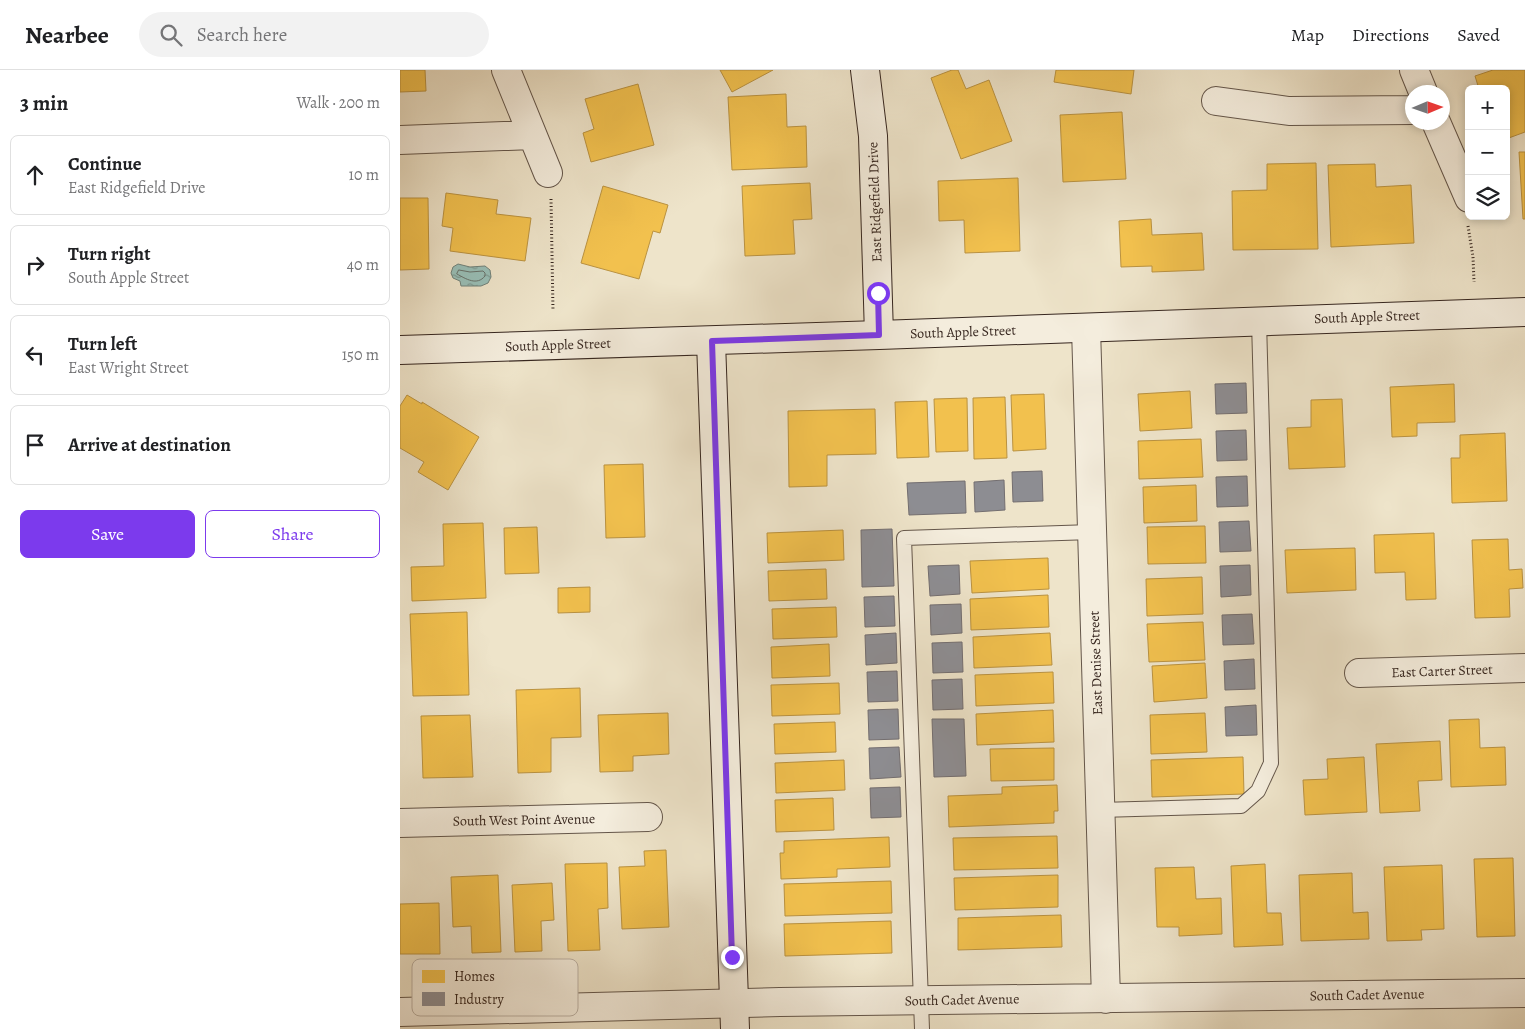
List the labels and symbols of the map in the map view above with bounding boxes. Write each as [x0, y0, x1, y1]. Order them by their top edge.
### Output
north arrow [1405, 85, 1450, 130]
street label: East Ridgefield Drive [863, 142, 887, 262]
route start [867, 282, 890, 305]
street label: South Apple Street [1314, 306, 1421, 328]
street label: South Apple Street [910, 321, 1017, 343]
street label: South Apple Street [505, 334, 612, 356]
street label: East Denise Street [1085, 610, 1107, 715]
street label: East Carter Street [1391, 660, 1493, 682]
street label: South West Point Avenue [453, 809, 595, 831]
route end [721, 946, 744, 969]
legend [412, 959, 578, 1016]
text: Homes [454, 967, 495, 986]
street label: South Cadet Avenue [1309, 985, 1425, 1005]
text: Industry [454, 990, 504, 1009]
street label: South Cadet Avenue [904, 990, 1020, 1010]

